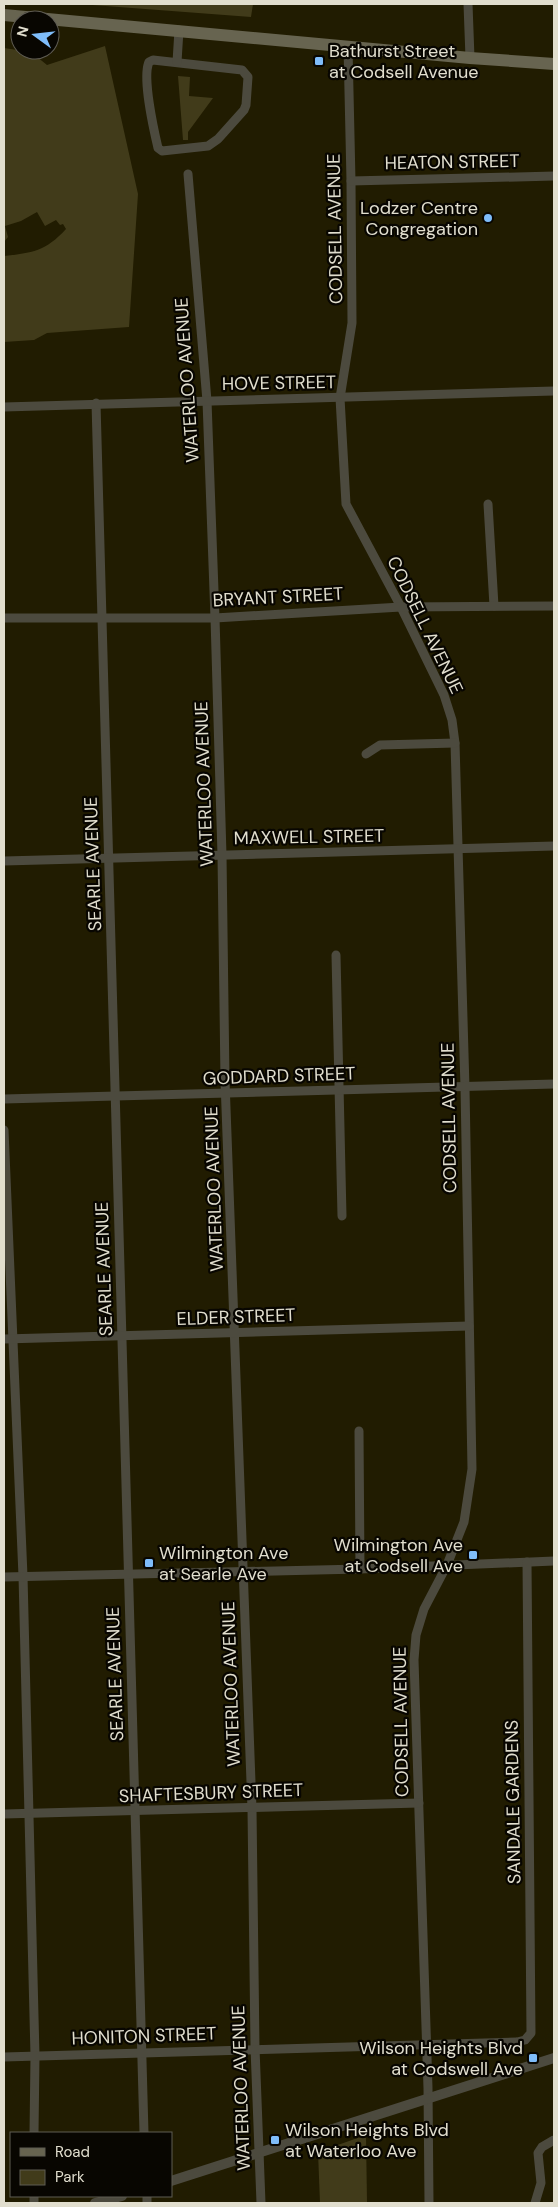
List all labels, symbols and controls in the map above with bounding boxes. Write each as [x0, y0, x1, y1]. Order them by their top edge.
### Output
north arrow [10, 10, 60, 60]
text: N [12, 24, 32, 39]
place label: Bathurst Street at Codsell Avenue [329, 39, 479, 84]
marker: Bathurst Street at Codsell Avenue [313, 55, 325, 67]
street label: HEATON STREET [384, 149, 520, 175]
street label: CODSELL AVENUE [322, 154, 348, 304]
place label: Lodzer Centre Congregation [360, 196, 478, 241]
marker: Lodzer Centre Congregation [482, 212, 494, 224]
street label: WATERLOO AVENUE [169, 297, 205, 463]
street label: HOVE STREET [222, 370, 336, 396]
street label: CODSELL AVENUE [381, 552, 469, 698]
street label: BRYANT STREET [212, 582, 344, 612]
street label: WATERLOO AVENUE [189, 701, 219, 867]
street label: SEARLE AVENUE [79, 796, 107, 932]
street label: MAXWELL STREET [233, 824, 385, 850]
street label: CODSELL AVENUE [436, 1043, 462, 1193]
street label: GODDARD STREET [202, 1061, 356, 1091]
street label: WATERLOO AVENUE [199, 1106, 229, 1272]
street label: SEARLE AVENUE [90, 1201, 118, 1337]
street label: ELDER STREET [176, 1303, 296, 1331]
place label: Wilmington Ave at Codsell Ave [334, 1533, 463, 1578]
place label: Wilmington Ave at Searle Ave [159, 1541, 288, 1586]
marker: Wilmington Ave at Codsell Ave [467, 1549, 479, 1561]
marker: Wilmington Ave at Searle Ave [143, 1557, 155, 1569]
street label: WATERLOO AVENUE [216, 1601, 246, 1767]
street label: SEARLE AVENUE [101, 1606, 129, 1742]
street label: CODSELL AVENUE [388, 1647, 414, 1797]
street label: SANDALE GARDENS [500, 1720, 526, 1884]
street label: SHAFTESBURY STREET [118, 1778, 304, 1808]
street label: WATERLOO AVENUE [226, 2005, 256, 2171]
street label: HONITON STREET [71, 2021, 217, 2051]
place label: Wilson Heights Blvd at Codswell Ave [359, 2036, 523, 2081]
marker: Wilson Heights Blvd at Codswell Ave [527, 2052, 539, 2064]
place label: Wilson Heights Blvd at Waterloo Ave [285, 2118, 449, 2163]
legend [10, 2132, 172, 2197]
marker: Wilson Heights Blvd at Waterloo Ave [269, 2134, 281, 2146]
text: Road [55, 2142, 90, 2162]
text: Park [55, 2167, 85, 2187]

